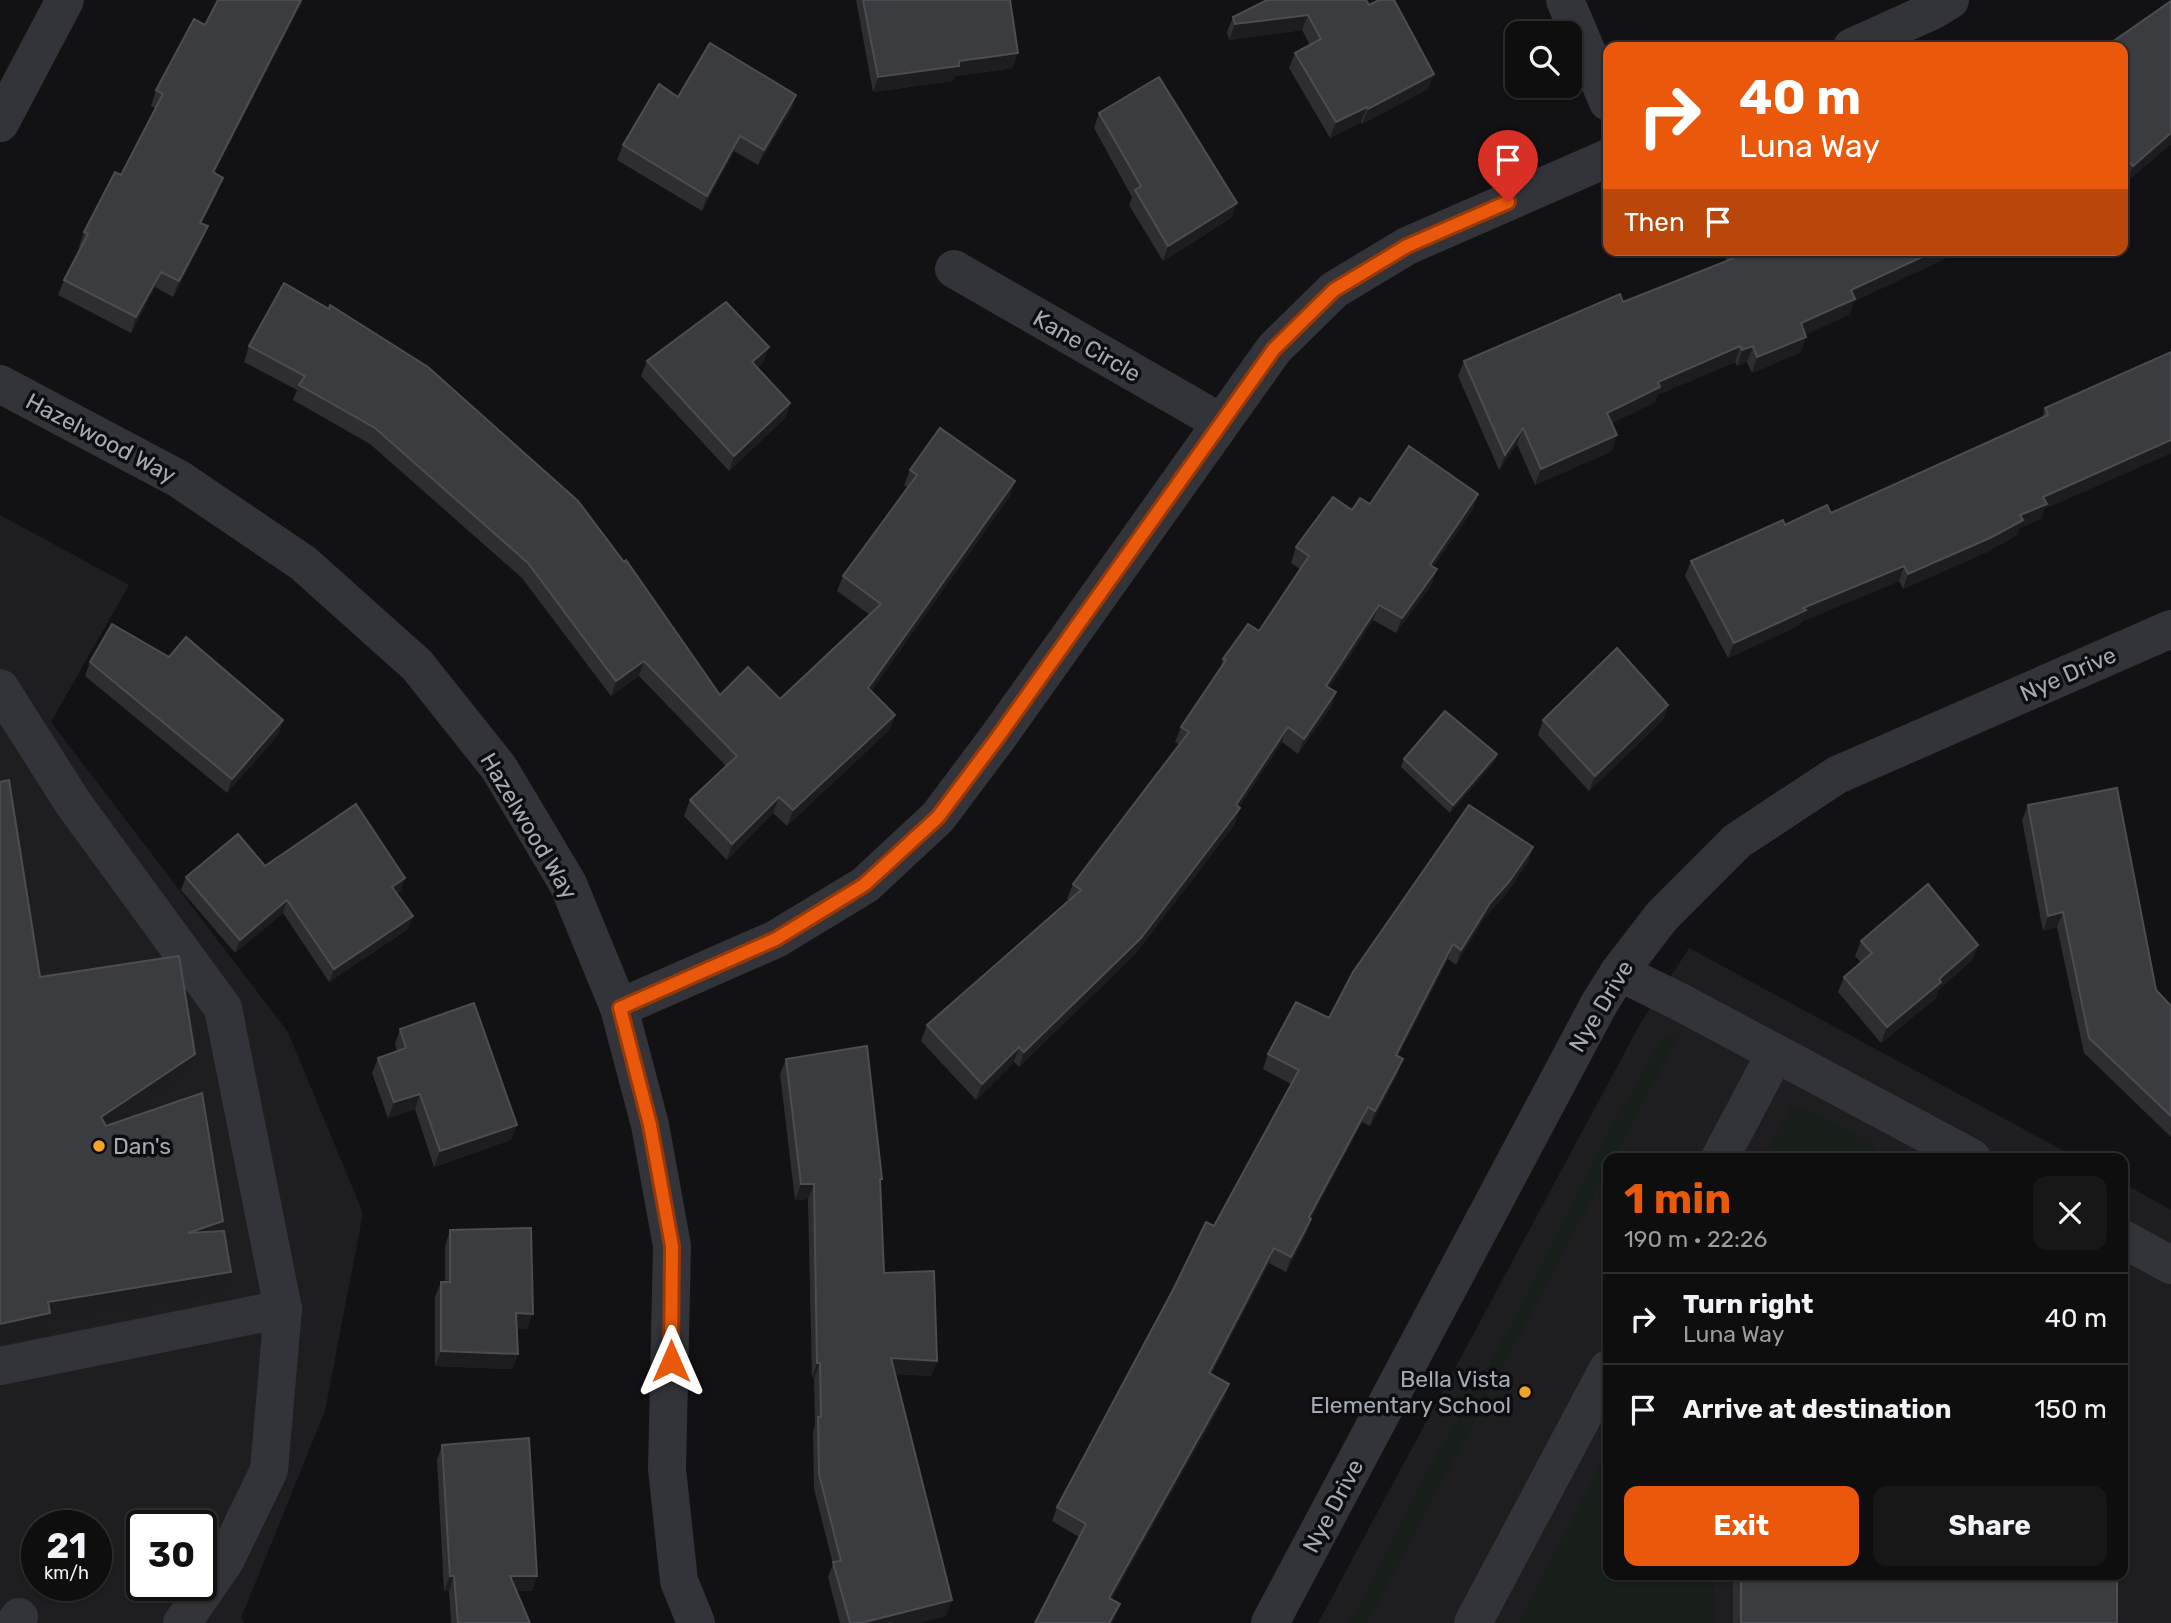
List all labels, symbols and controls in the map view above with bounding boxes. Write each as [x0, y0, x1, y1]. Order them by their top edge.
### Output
map controls [1505, 21, 1582, 98]
button: search [1505, 21, 1582, 98]
text: 40 m [1739, 68, 1861, 126]
icon: right [1624, 70, 1715, 161]
text: Luna Way [1739, 127, 1880, 165]
pin [1478, 130, 1538, 202]
icon: arrive [1489, 141, 1527, 179]
icon: arrive [1699, 203, 1737, 241]
text: Then [1624, 207, 1685, 238]
street label: Kane Circle [1028, 304, 1146, 388]
street label: Hazelwood Way [21, 387, 181, 489]
street label: Nye Drive [2016, 640, 2120, 708]
street label: Hazelwood Way [474, 748, 584, 904]
street label: Nye Drive [1563, 955, 1639, 1057]
place label: Dan's [113, 1132, 171, 1160]
marker: Dan's [91, 1138, 107, 1154]
text: 1 min [1624, 1174, 1731, 1224]
button: close [2033, 1176, 2107, 1250]
text: 190 m · 22:26 [1624, 1225, 1767, 1253]
text: Turn right [1683, 1289, 1813, 1320]
icon: right [1624, 1300, 1662, 1338]
text: 40 m [2045, 1303, 2107, 1334]
text: Luna Way [1683, 1320, 1784, 1348]
position arrow [634, 1324, 708, 1398]
place label: Bella Vista Elementary School [1310, 1365, 1511, 1419]
marker: Bella Vista Elementary School [1517, 1384, 1533, 1400]
icon: arrive [1624, 1391, 1662, 1429]
text: Arrive at destination [1683, 1394, 1951, 1425]
text: 150 m [2034, 1394, 2107, 1425]
street label: Nye Drive [1297, 1454, 1369, 1558]
button: Exit [1624, 1486, 1859, 1566]
button: Share [1873, 1486, 2107, 1566]
speed limit sign: 30 [126, 1510, 217, 1601]
text: 21 [46, 1525, 87, 1567]
text: km/h [44, 1562, 89, 1584]

